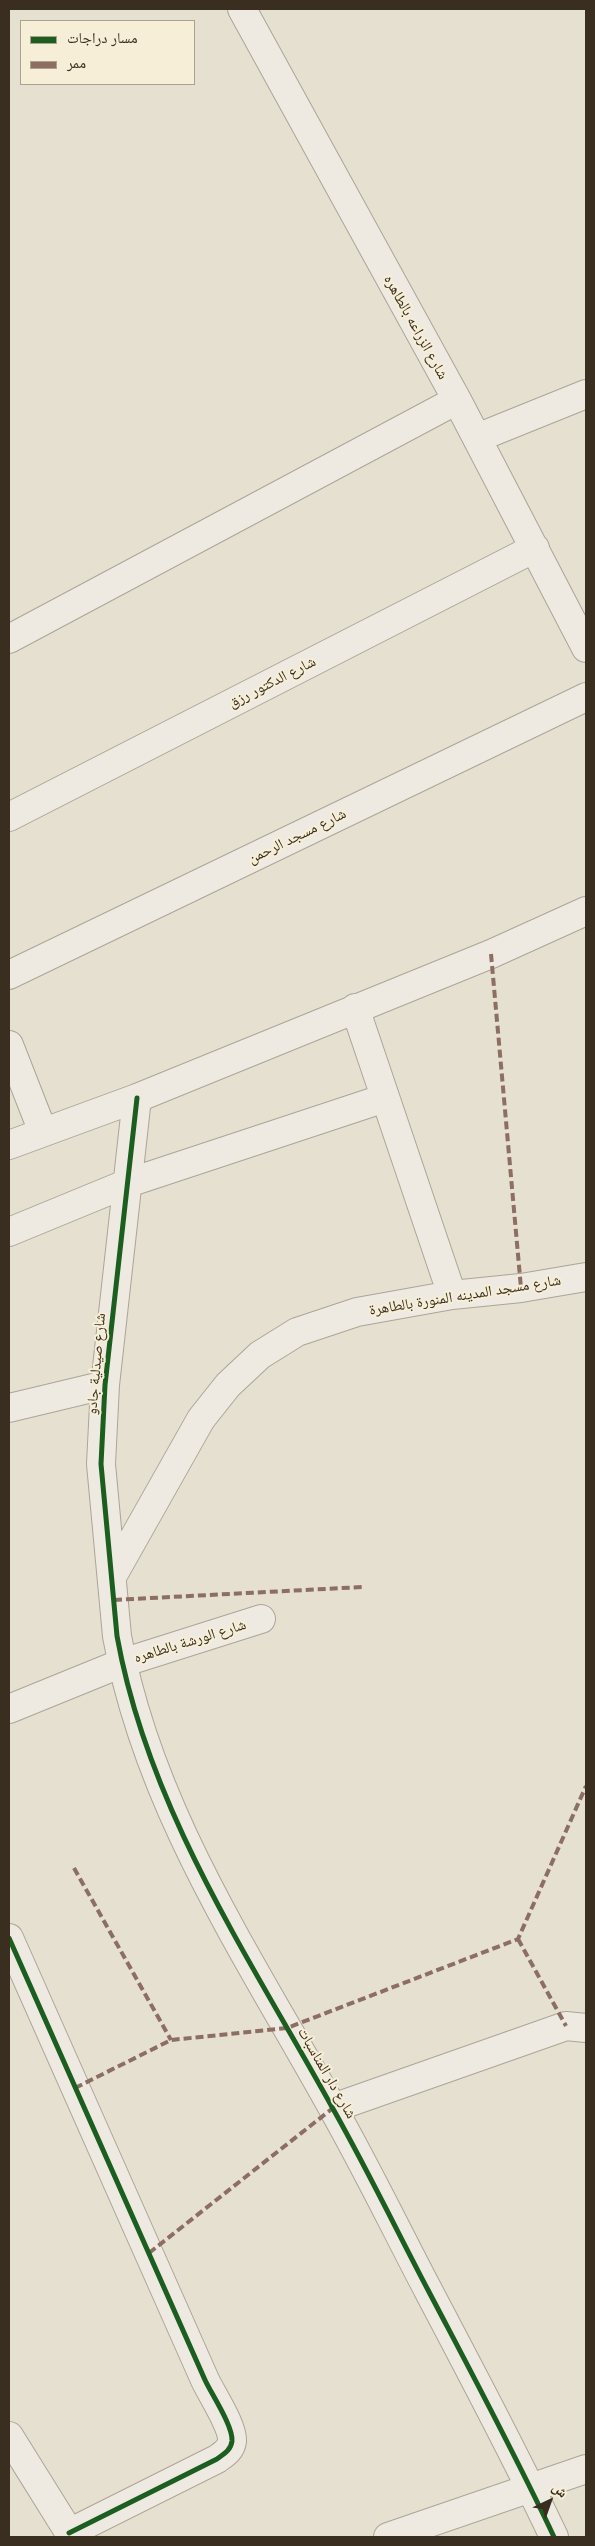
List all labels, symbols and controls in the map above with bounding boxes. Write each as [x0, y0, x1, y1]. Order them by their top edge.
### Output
legend [20, 20, 195, 85]
text: مسار دراجات [67, 27, 138, 47]
text: ممر [67, 52, 86, 72]
street label: شارع الزراعه بالطاهره [380, 272, 452, 382]
street label: شارع الدكتور رزق [225, 652, 319, 712]
street label: شارع مسجد الرحمن [245, 804, 349, 868]
street label: شارع مسجد المدينه المنورة بالطاهرة [368, 1271, 562, 1319]
street label: شارع صيدلية جادو [83, 1312, 109, 1416]
street label: شارع الورشة بالطاهره [132, 1615, 248, 1667]
street label: شارع دار المناسبات [294, 2024, 360, 2122]
north arrow [525, 2476, 575, 2526]
text: ش [548, 2477, 572, 2502]

